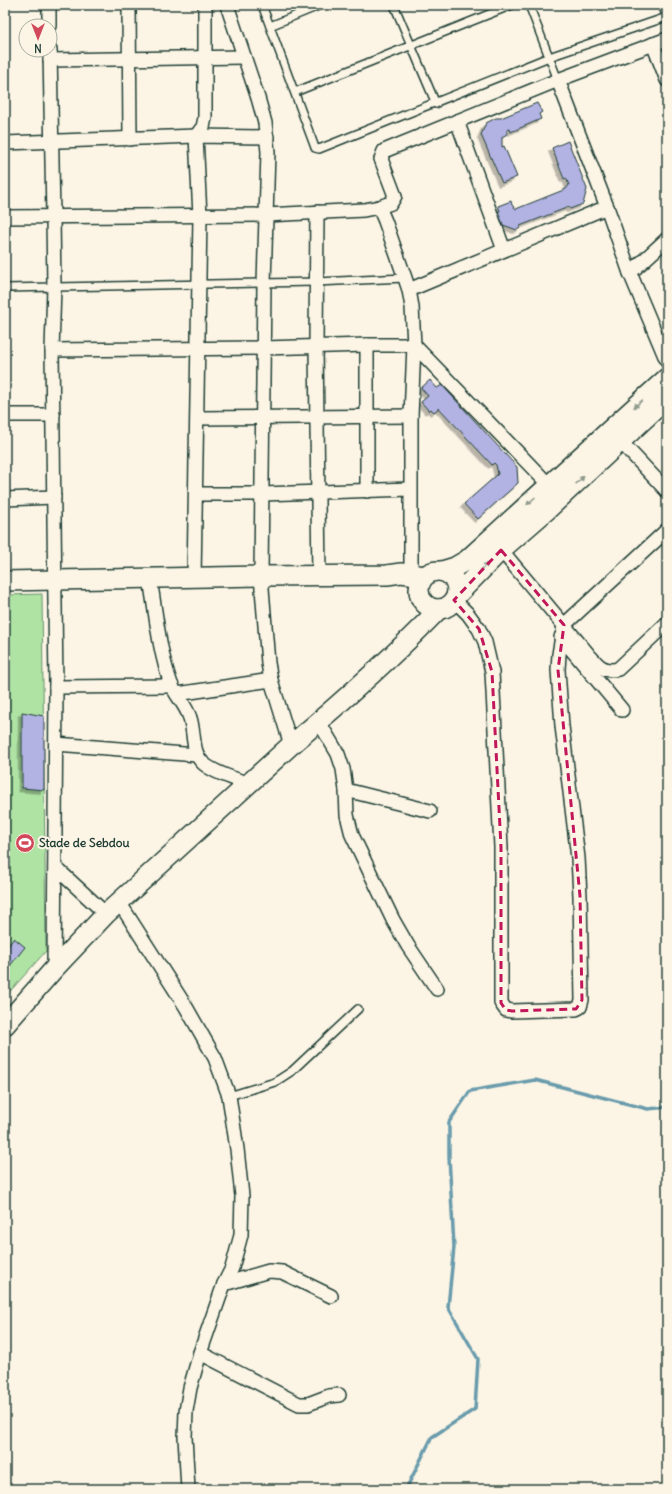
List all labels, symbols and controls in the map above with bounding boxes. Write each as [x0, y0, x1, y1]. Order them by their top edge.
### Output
north arrow [18, 18, 58, 58]
text: N [34, 41, 42, 55]
one-way arrow [633, 400, 643, 409]
one-way arrow [575, 475, 585, 484]
one-way arrow [526, 496, 536, 506]
one-way arrow [479, 562, 489, 572]
sports icon: Stade de Sebdou [14, 832, 36, 854]
place label: Stade de Sebdou [39, 835, 130, 850]

